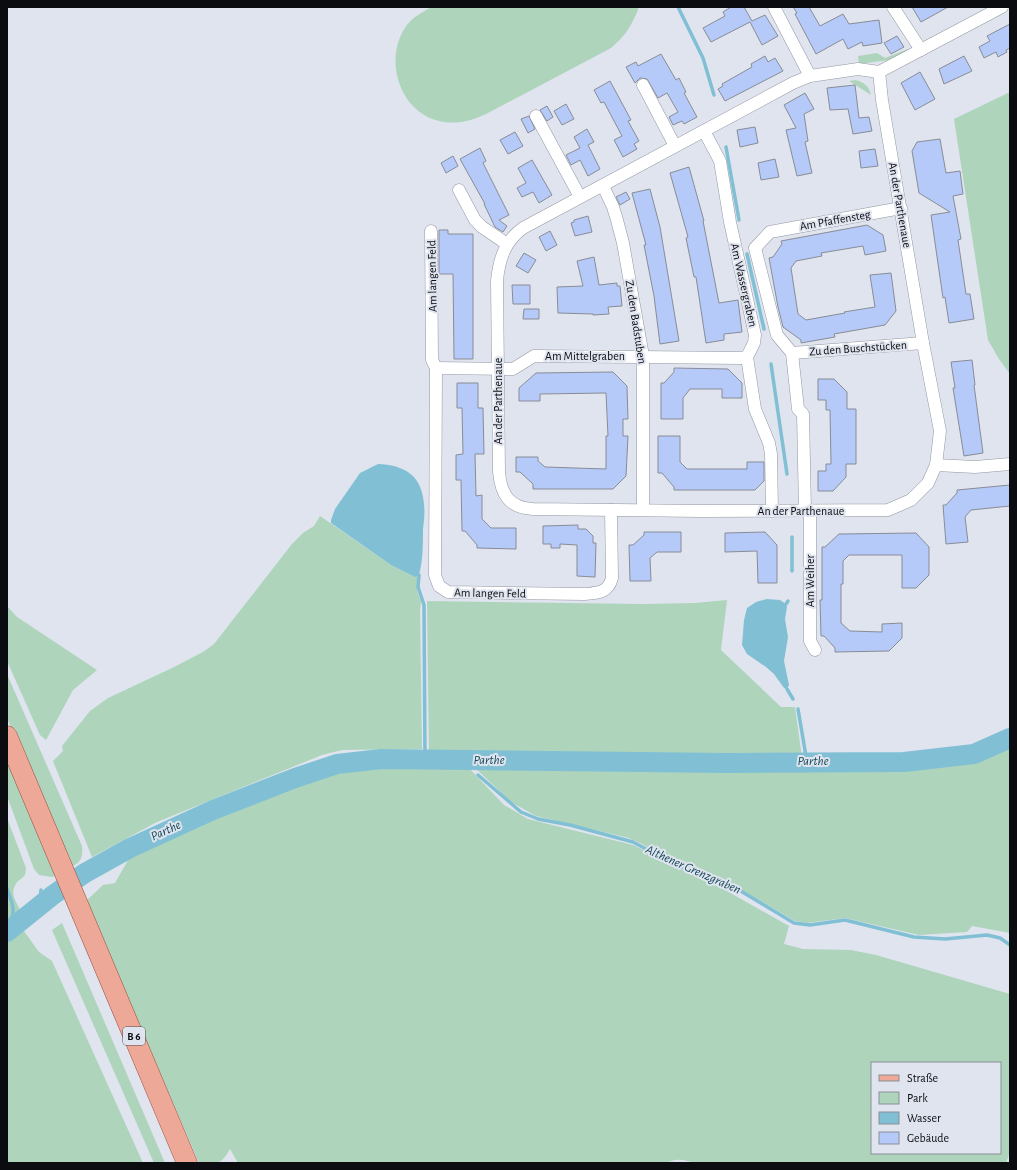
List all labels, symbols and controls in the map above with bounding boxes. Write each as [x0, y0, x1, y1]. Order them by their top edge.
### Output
street label: An der Parthenaue [887, 161, 913, 249]
street label: Am Pfaffensteg [799, 208, 871, 232]
street label: Am langen Feld [425, 240, 439, 312]
street label: Am Wassergraben [729, 242, 759, 328]
street label: Zu den Badstuben [623, 279, 649, 365]
street label: Zu den Buschstücken [809, 339, 907, 357]
street label: Am Mittelgraben [545, 350, 625, 362]
street label: An der Parthenaue [492, 358, 504, 444]
street label: An der Parthenaue [758, 505, 844, 517]
street label: Am Weiher [804, 555, 816, 607]
street label: Am langen Feld [454, 586, 526, 600]
water label: Parthe [473, 754, 505, 767]
water label: Parthe [797, 755, 829, 768]
water label: Parthe [149, 818, 183, 843]
water label: Althener Grenzgraben [643, 843, 743, 897]
road number: B 6 [123, 1027, 145, 1045]
legend [871, 1062, 1001, 1154]
text: Straße [907, 1072, 938, 1084]
text: Park [907, 1092, 928, 1104]
text: Wasser [907, 1112, 941, 1124]
text: Gebäude [907, 1132, 949, 1144]

